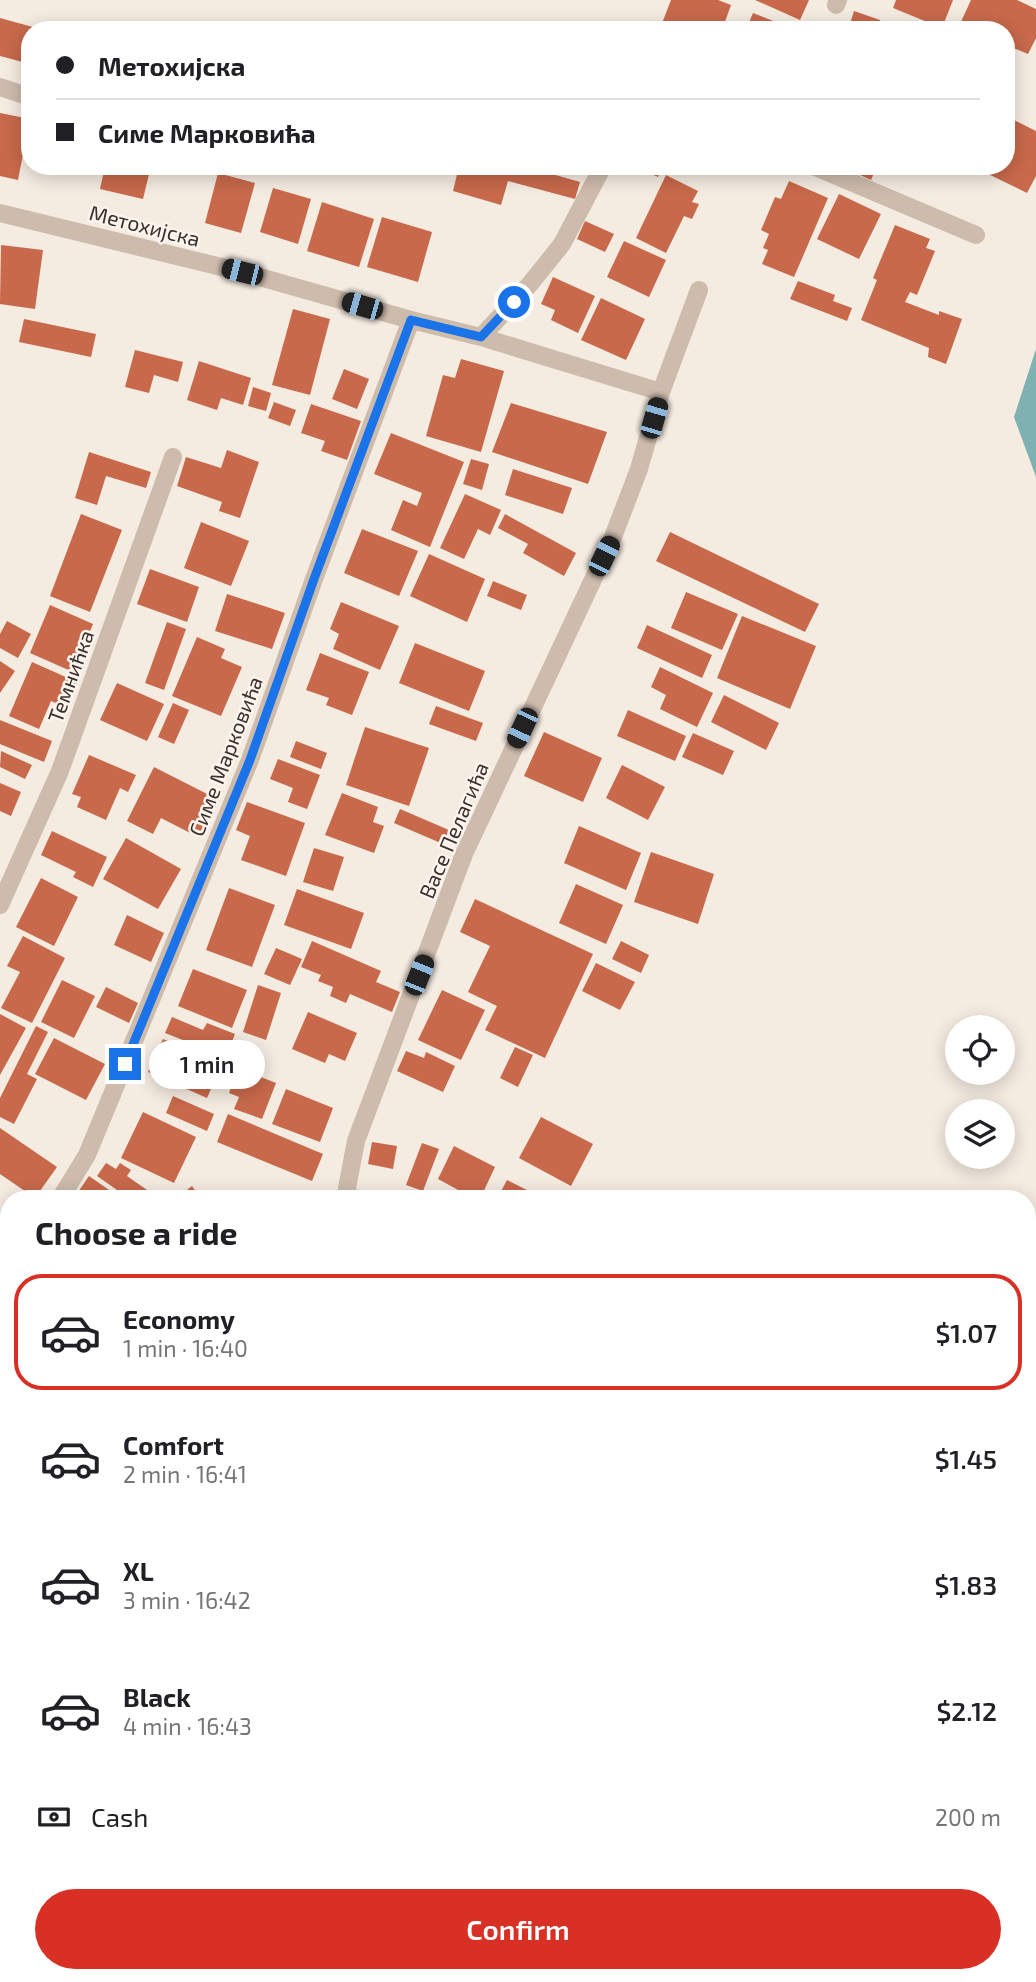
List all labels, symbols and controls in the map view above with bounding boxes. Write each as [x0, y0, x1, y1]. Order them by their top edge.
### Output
text: Метохијска [98, 50, 245, 81]
text: Симе Марковића [98, 117, 316, 148]
street label: Метохијска [87, 199, 203, 252]
car [220, 257, 265, 287]
route start [498, 286, 530, 318]
car [339, 290, 386, 322]
car [639, 395, 670, 441]
car [586, 533, 623, 579]
street label: Темнићка [42, 626, 98, 726]
street label: Симе Марковића [183, 673, 267, 839]
car [504, 705, 541, 751]
street label: Васе Пелагића [413, 758, 493, 902]
car [402, 952, 437, 998]
map controls [945, 1015, 1015, 1169]
button: locate [945, 1015, 1015, 1085]
callout: 1 min [150, 1040, 265, 1088]
route end [109, 1048, 141, 1080]
text: 1 min [180, 1050, 234, 1078]
button: layers [945, 1099, 1015, 1169]
text: Choose a ride [35, 1213, 238, 1251]
icon: car [39, 1301, 102, 1364]
text: Economy [123, 1303, 235, 1334]
text: $1.07 [935, 1317, 997, 1348]
text: 1 min · 16:40 [123, 1334, 248, 1362]
icon: car [39, 1427, 102, 1490]
text: Comfort [123, 1429, 224, 1460]
text: $1.45 [935, 1443, 997, 1474]
text: 2 min · 16:41 [123, 1460, 247, 1488]
icon: car [39, 1553, 102, 1616]
text: XL [123, 1555, 154, 1586]
text: $1.83 [934, 1569, 997, 1600]
text: 3 min · 16:42 [123, 1586, 251, 1614]
icon: car [39, 1679, 102, 1742]
text: Black [123, 1681, 191, 1712]
text: $2.12 [936, 1695, 997, 1726]
text: 4 min · 16:43 [123, 1712, 252, 1740]
icon: cash [35, 1798, 73, 1836]
text: Cash [91, 1801, 148, 1832]
text: 200 m [935, 1803, 1001, 1831]
button: Confirm [35, 1889, 1001, 1969]

